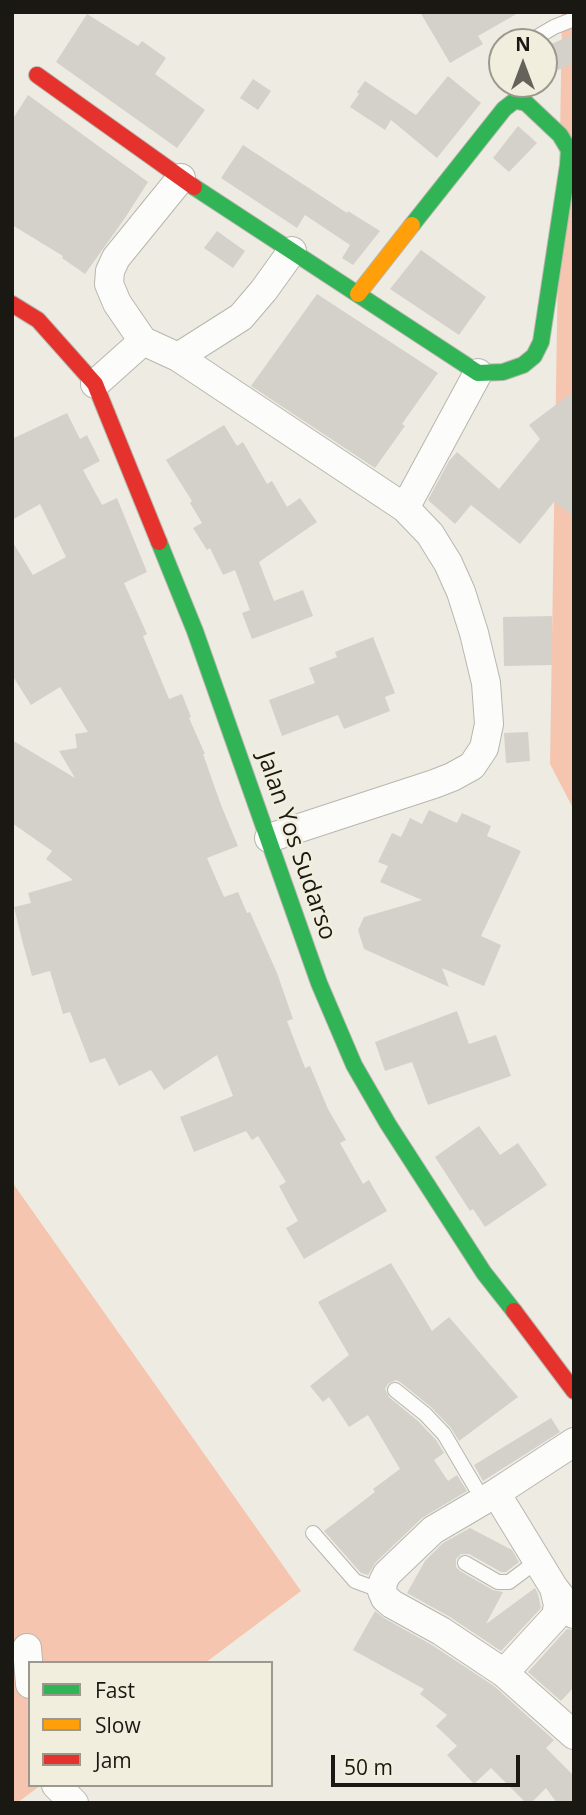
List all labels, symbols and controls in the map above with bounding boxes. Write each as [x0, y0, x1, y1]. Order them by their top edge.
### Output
north arrow [488, 28, 558, 98]
text: N [515, 31, 531, 57]
street label: Jalan Yos Sudarso [250, 748, 342, 944]
legend [28, 1661, 273, 1787]
text: Fast [95, 1676, 135, 1704]
text: Slow [95, 1711, 141, 1739]
scale bar [334, 1742, 523, 1786]
text: Jam [95, 1746, 132, 1774]
text: 50 m [344, 1753, 393, 1781]

